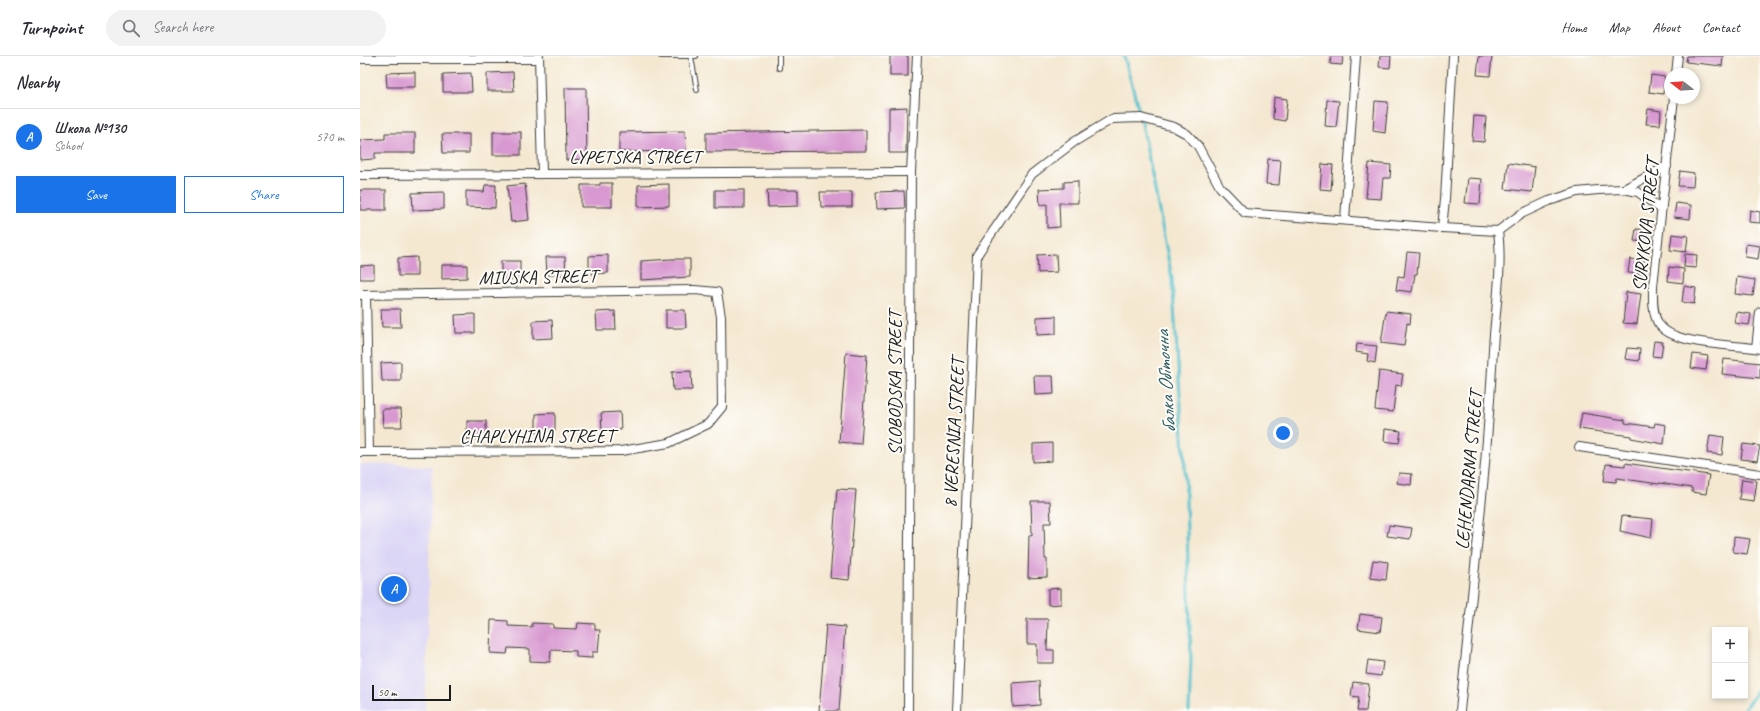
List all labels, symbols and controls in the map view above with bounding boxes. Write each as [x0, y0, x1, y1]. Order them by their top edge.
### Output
search box [106, 10, 386, 46]
text: Turnpoint [20, 16, 82, 40]
icon: search [120, 17, 142, 39]
text: Search here [152, 18, 214, 37]
text: Home [1561, 19, 1587, 36]
text: Map [1609, 19, 1630, 36]
text: About [1652, 19, 1680, 36]
text: Contact [1702, 19, 1740, 36]
north arrow [1664, 68, 1700, 104]
text: Nearby [16, 72, 59, 93]
text: Школа №130 [54, 119, 126, 138]
text: A [26, 129, 32, 145]
text: 570 m [316, 129, 344, 145]
text: School [54, 138, 82, 154]
street label: LYPETSKA STREET [569, 145, 705, 169]
street label: SURYKOVA STREET [1627, 152, 1665, 293]
button: Save [16, 176, 176, 213]
button: Share [184, 176, 344, 213]
street label: MIUSKA STREET [478, 264, 602, 290]
street label: SLOBODSKA STREET [883, 306, 907, 455]
water label: балка Обіточна [1149, 328, 1182, 434]
street label: 8 VERESNIA STREET [938, 352, 970, 508]
street label: LEHENDARNA STREET [1450, 385, 1488, 551]
your location [1273, 423, 1293, 443]
street label: CHAPLYHINA STREET [460, 424, 619, 448]
pin: A [381, 574, 407, 604]
map controls [1712, 627, 1748, 699]
button: + [1712, 627, 1748, 663]
button: − [1712, 663, 1748, 699]
scale bar [372, 683, 451, 702]
text: 50 m [378, 685, 397, 699]

